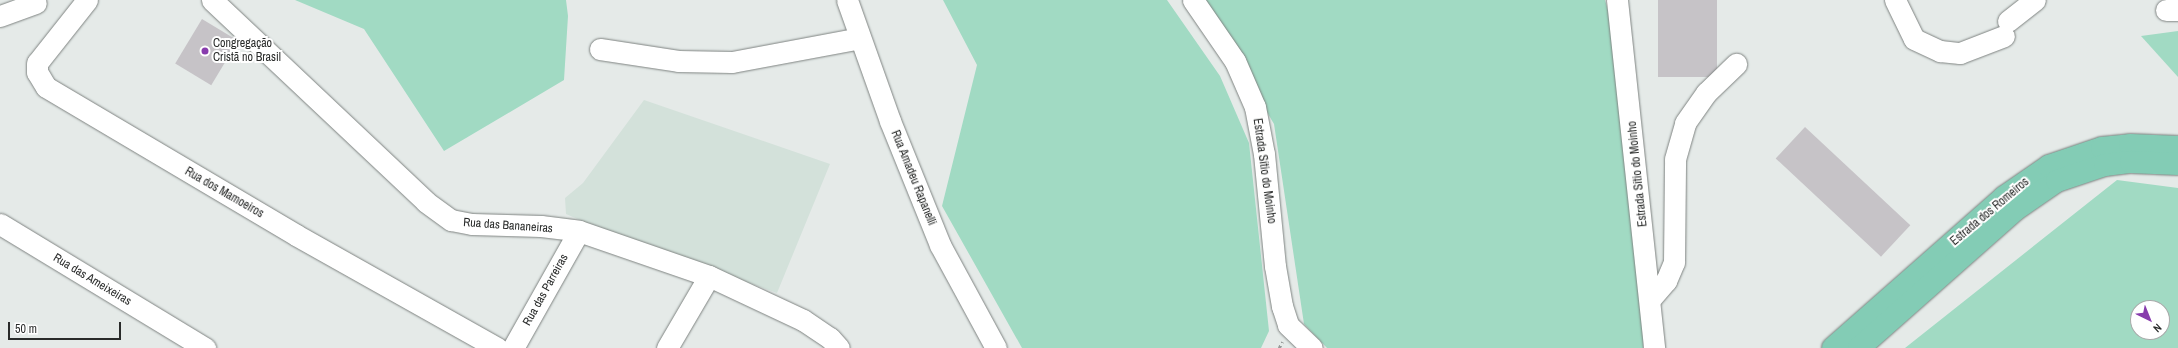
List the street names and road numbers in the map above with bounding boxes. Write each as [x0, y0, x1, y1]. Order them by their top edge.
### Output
street label: Estrada Sítio do Moinho [1249, 117, 1279, 225]
street label: Estrada Sítio do Moinho [1625, 120, 1651, 228]
street label: Rua Amadeu Rapanelli [887, 128, 939, 228]
street label: Rua dos Mamoeiros [182, 165, 266, 221]
street label: Estrada dos Romeiros [1948, 175, 2032, 249]
street label: Rua das Bananeiras [463, 216, 553, 236]
street label: Rua das Ameixeiras [50, 251, 134, 309]
street label: Rua das Parreiras [520, 252, 572, 328]

